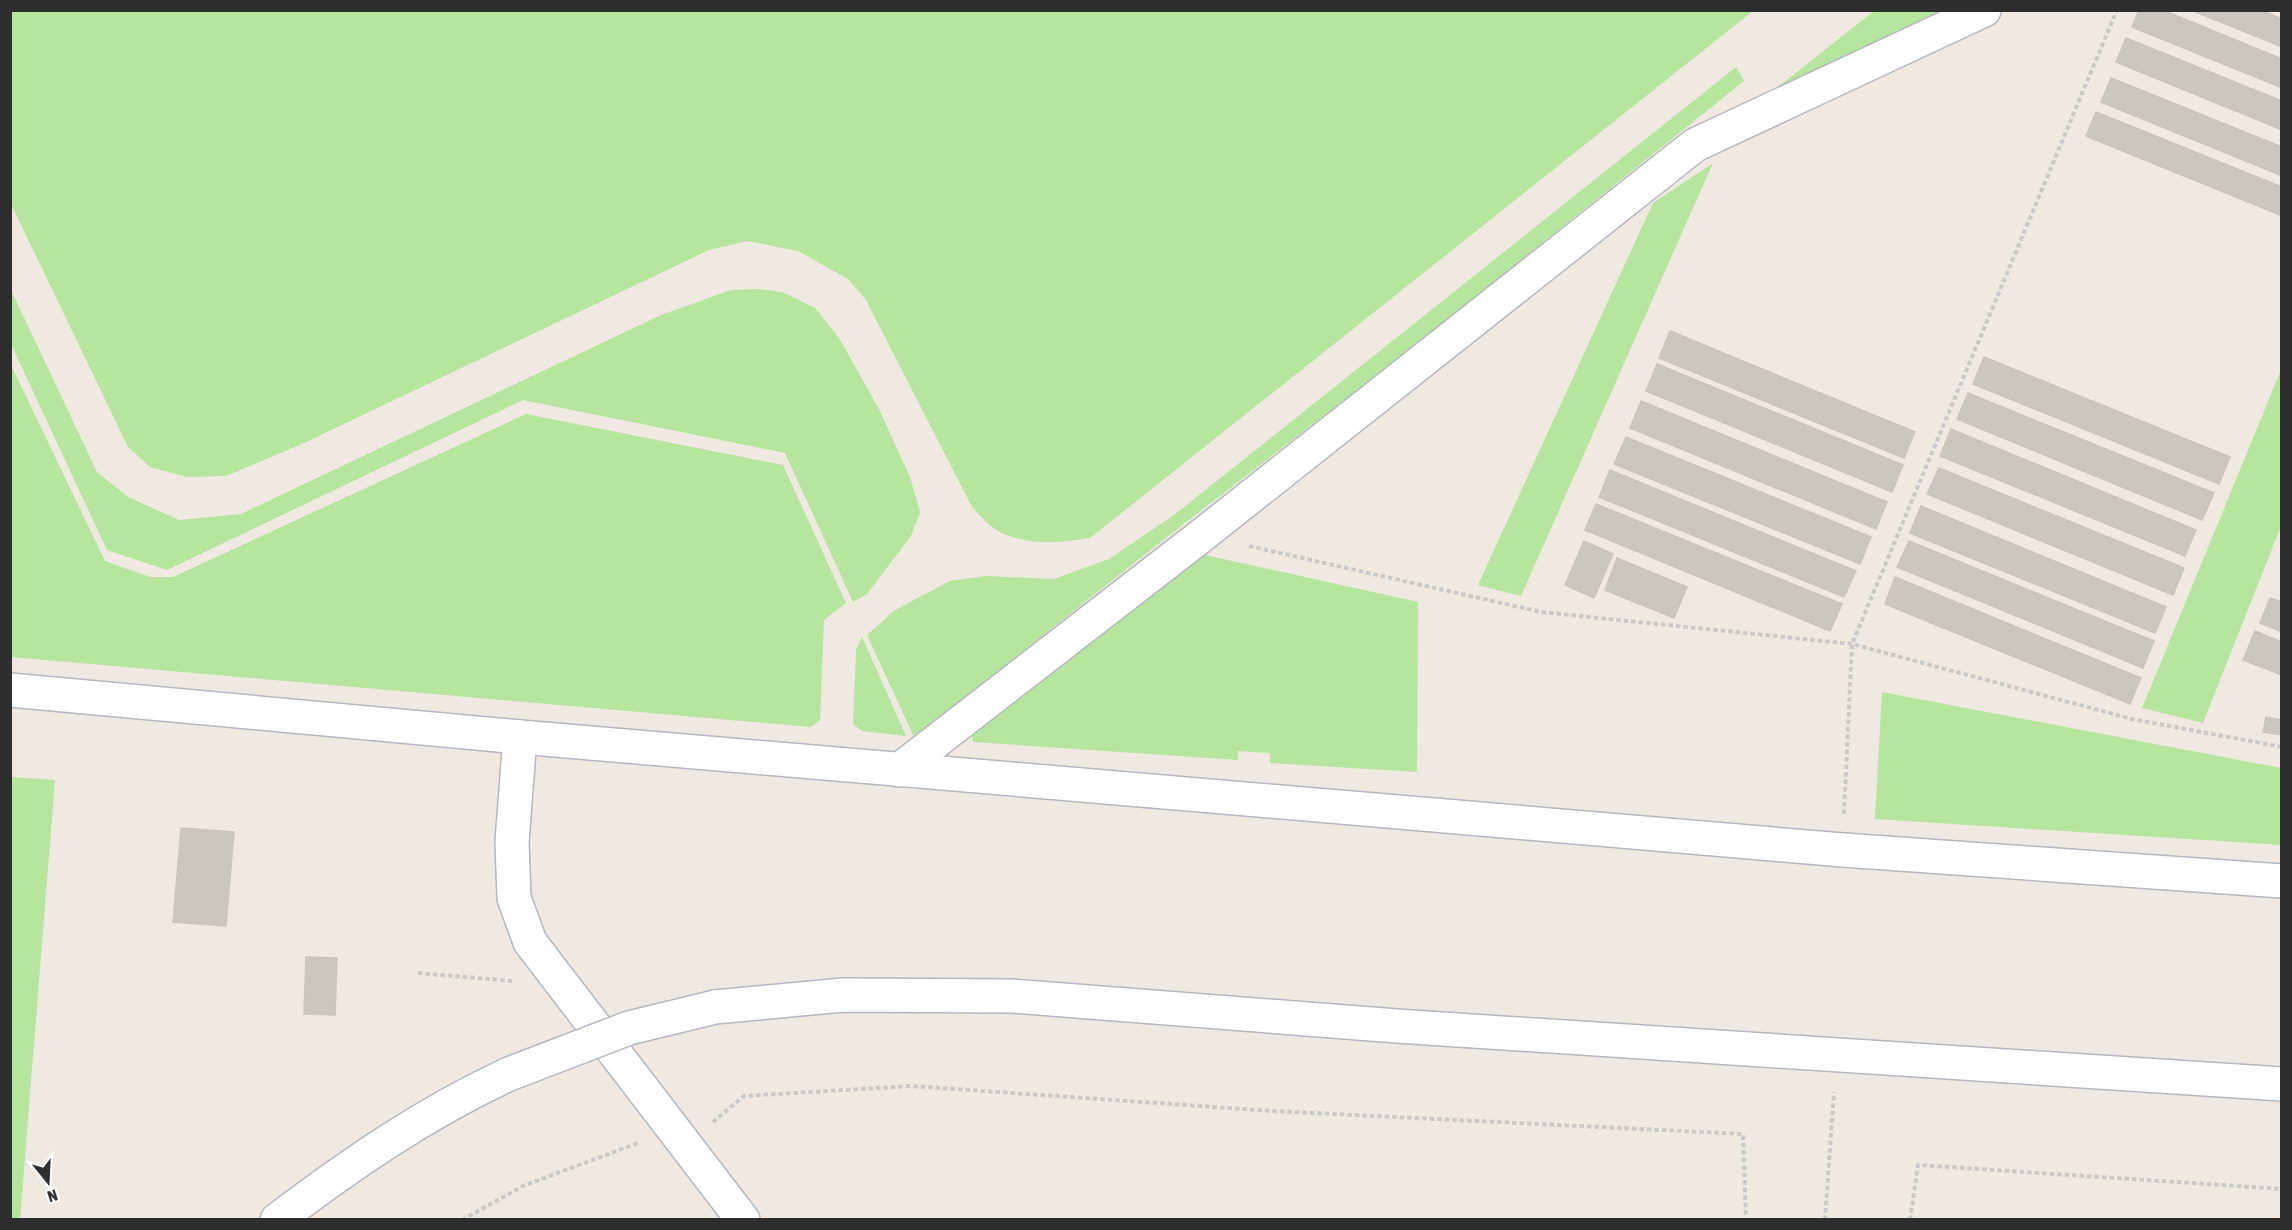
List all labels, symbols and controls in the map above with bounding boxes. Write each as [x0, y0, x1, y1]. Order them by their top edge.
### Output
north arrow [18, 1152, 78, 1212]
text: N [45, 1186, 60, 1206]

